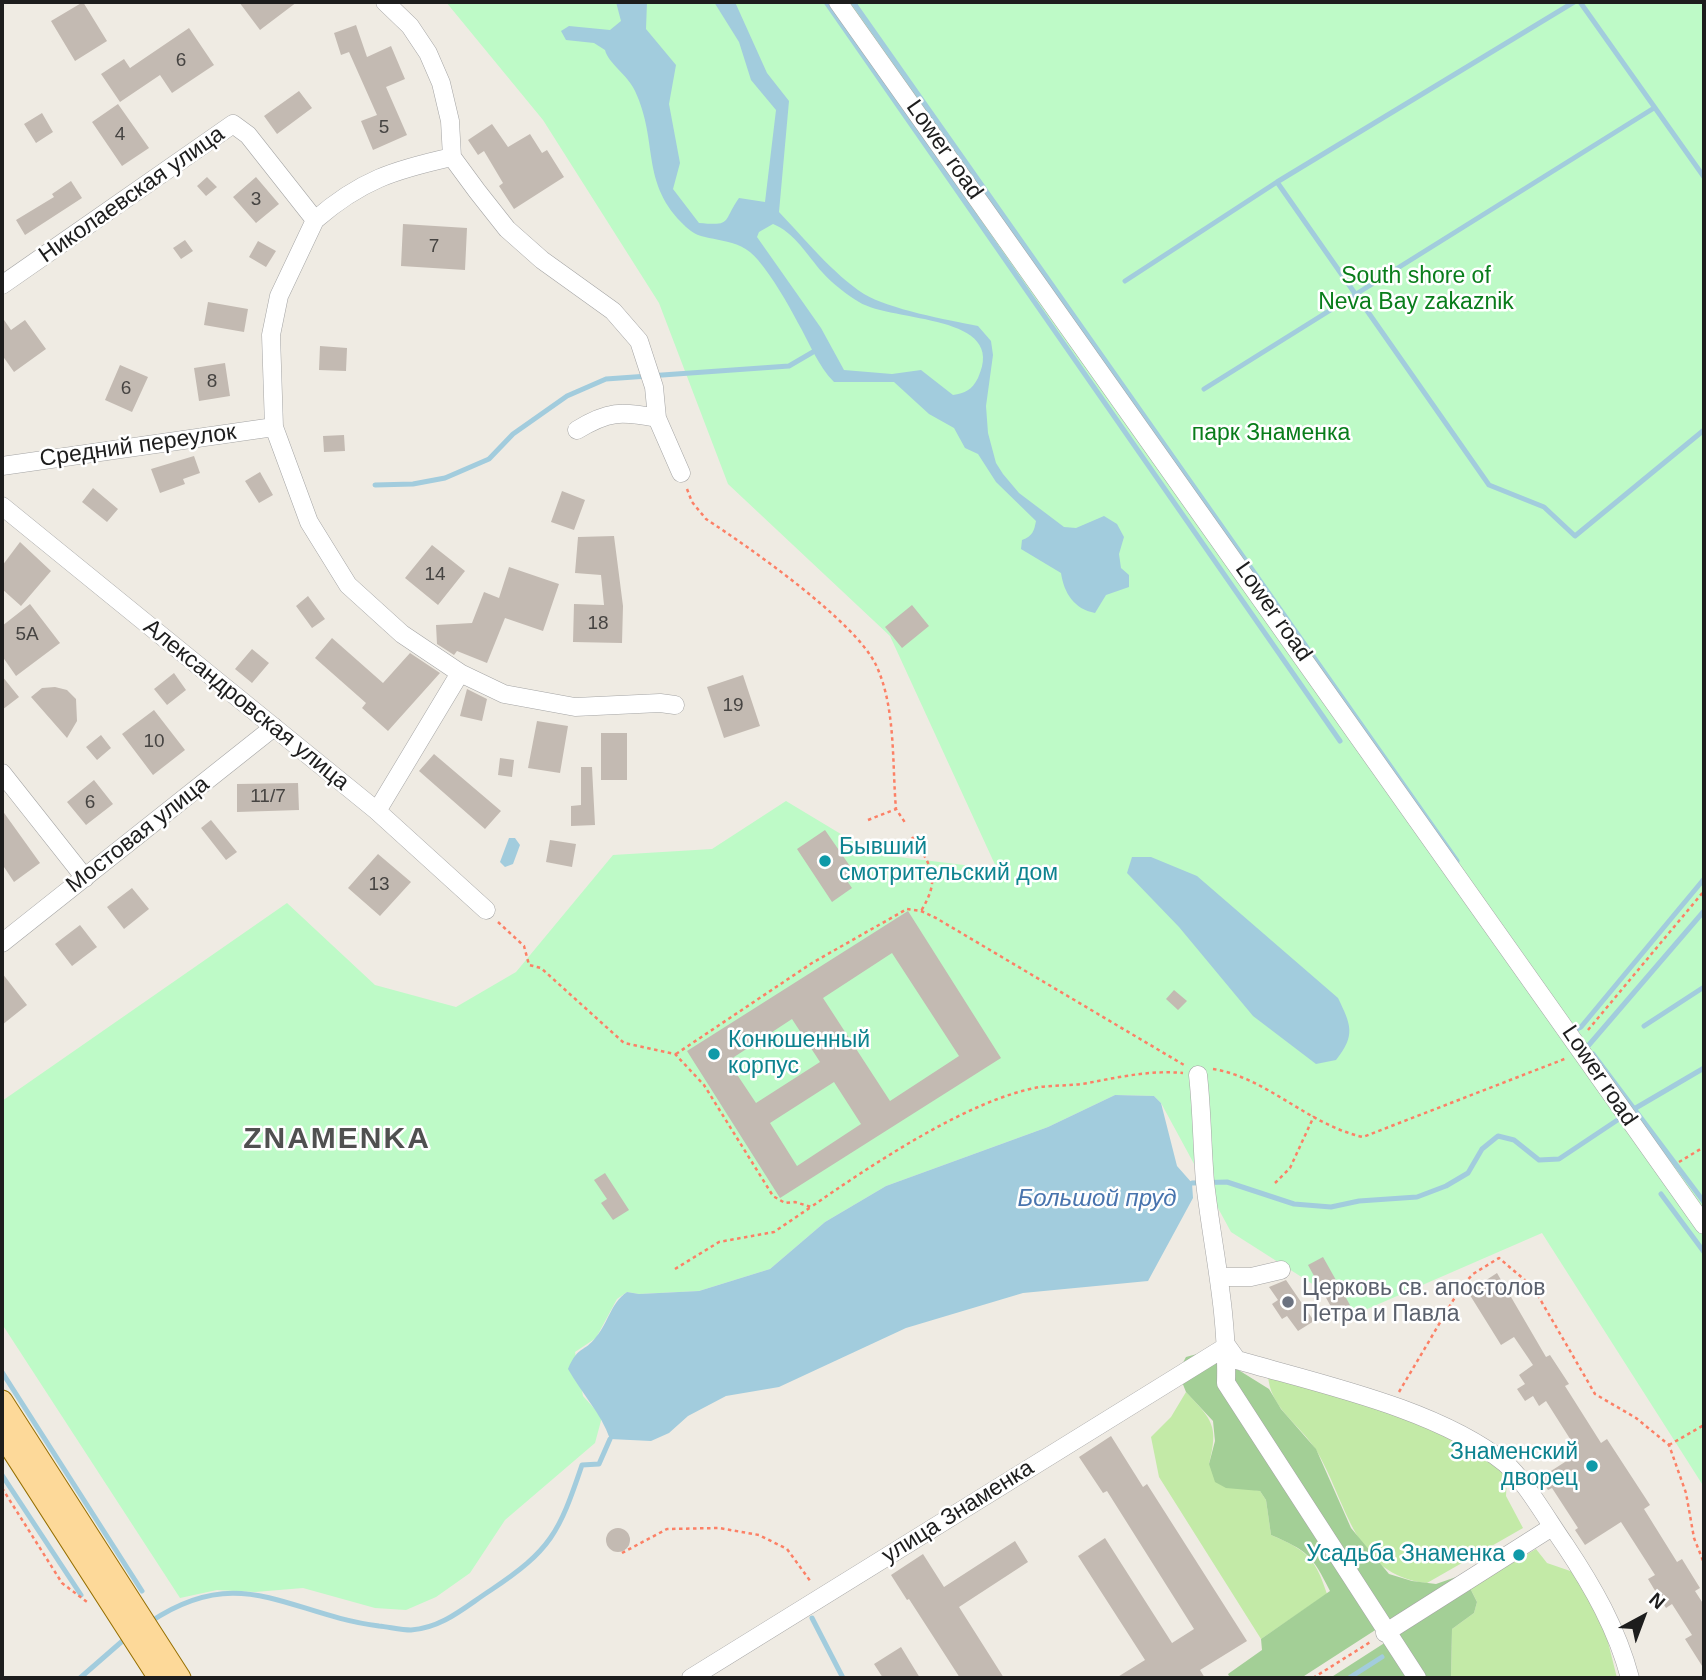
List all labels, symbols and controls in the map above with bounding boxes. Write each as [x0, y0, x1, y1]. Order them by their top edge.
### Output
house number: 6 [176, 50, 186, 72]
street label: Lower road [900, 95, 988, 205]
house number: 5 [379, 117, 389, 139]
street label: Николаевская улица [34, 121, 230, 269]
house number: 4 [115, 124, 125, 146]
house number: 3 [251, 189, 261, 211]
house number: 7 [429, 236, 439, 258]
park label: South shore of Neva Bay zakaznik [1318, 263, 1514, 317]
house number: 8 [207, 371, 217, 393]
house number: 6 [121, 378, 131, 400]
street label: Средний переулок [38, 419, 238, 473]
park label: парк Знаменка [1192, 420, 1350, 448]
street label: Lower road [1229, 557, 1317, 667]
house number: 14 [424, 564, 446, 586]
street label: Александровская улица [138, 613, 354, 797]
house number: 18 [587, 613, 609, 635]
house number: 5А [15, 624, 39, 646]
house number: 19 [722, 695, 744, 717]
house number: 10 [143, 731, 165, 753]
street label: Мостовая улица [61, 771, 215, 899]
house number: 11/7 [250, 786, 286, 808]
house number: 6 [85, 792, 95, 814]
place label: Бывший смотрительский дом [839, 834, 1058, 888]
marker: Бывший смотрительский дом [817, 853, 833, 869]
house number: 13 [368, 874, 390, 896]
street label: Lower road [1555, 1021, 1643, 1131]
place label: Конюшенный корпус [728, 1027, 870, 1081]
marker: Конюшенный корпус [706, 1046, 722, 1062]
district label: ZNAMENKA [244, 1122, 430, 1158]
water label: Большой пруд [1018, 1185, 1176, 1213]
place label: Церковь св. апостолов Петра и Павла [1302, 1275, 1546, 1329]
marker: Церковь св. апостолов Петра и Павла [1280, 1294, 1296, 1310]
place label: Знаменский дворец [1450, 1439, 1578, 1493]
street label: улица Знаменка [877, 1454, 1039, 1570]
marker: Знаменский дворец [1584, 1458, 1600, 1474]
place label: Усадьба Знаменка [1306, 1541, 1505, 1569]
marker: Усадьба Знаменка [1511, 1547, 1527, 1563]
north arrow [1608, 1582, 1678, 1652]
text: N [1645, 1588, 1669, 1613]

